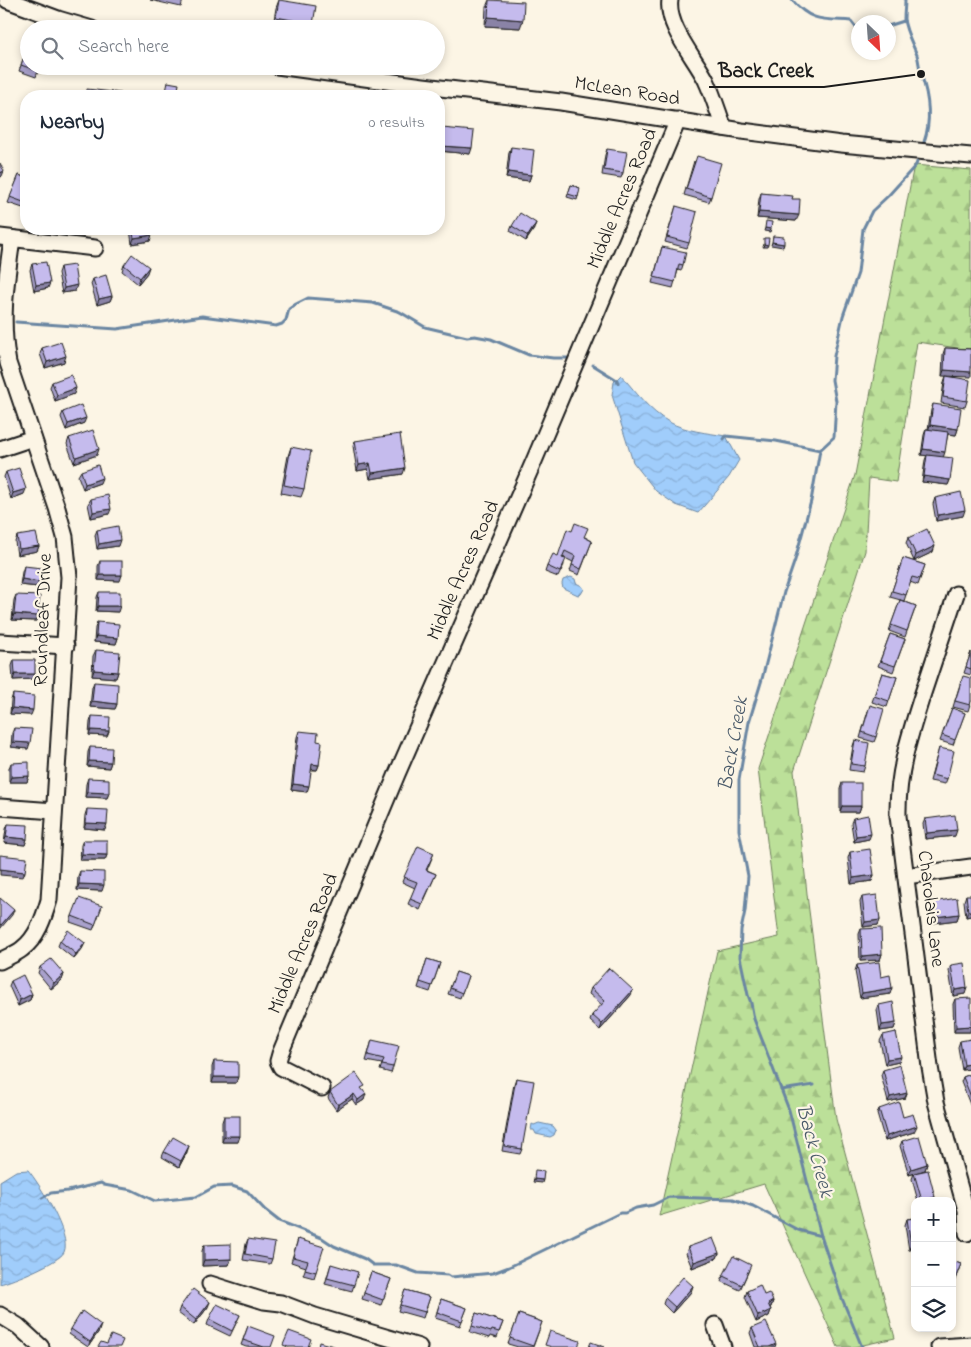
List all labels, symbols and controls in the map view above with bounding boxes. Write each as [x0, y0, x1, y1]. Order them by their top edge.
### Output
north arrow [851, 15, 896, 60]
search box [20, 20, 445, 75]
icon: search [38, 34, 66, 62]
text: Search here [78, 34, 169, 61]
callout: Back Creek [709, 51, 824, 87]
text: Back Creek [717, 57, 814, 87]
street label: McLean Road [572, 69, 682, 115]
text: Nearby [40, 108, 104, 138]
text: 0 results [369, 111, 425, 135]
street label: Middle Acres Road [580, 124, 666, 274]
street label: Middle Acres Road [420, 496, 508, 646]
street label: Roundleaf Drive [27, 553, 61, 687]
water label: Back Creek [711, 694, 757, 794]
street label: Charolais Lane [908, 849, 952, 969]
street label: Middle Acres Road [261, 869, 347, 1019]
water label: Back Creek [787, 1101, 841, 1202]
map controls [911, 1197, 956, 1332]
button: + [911, 1197, 956, 1242]
button: − [911, 1242, 956, 1287]
button: layers [911, 1287, 956, 1332]

